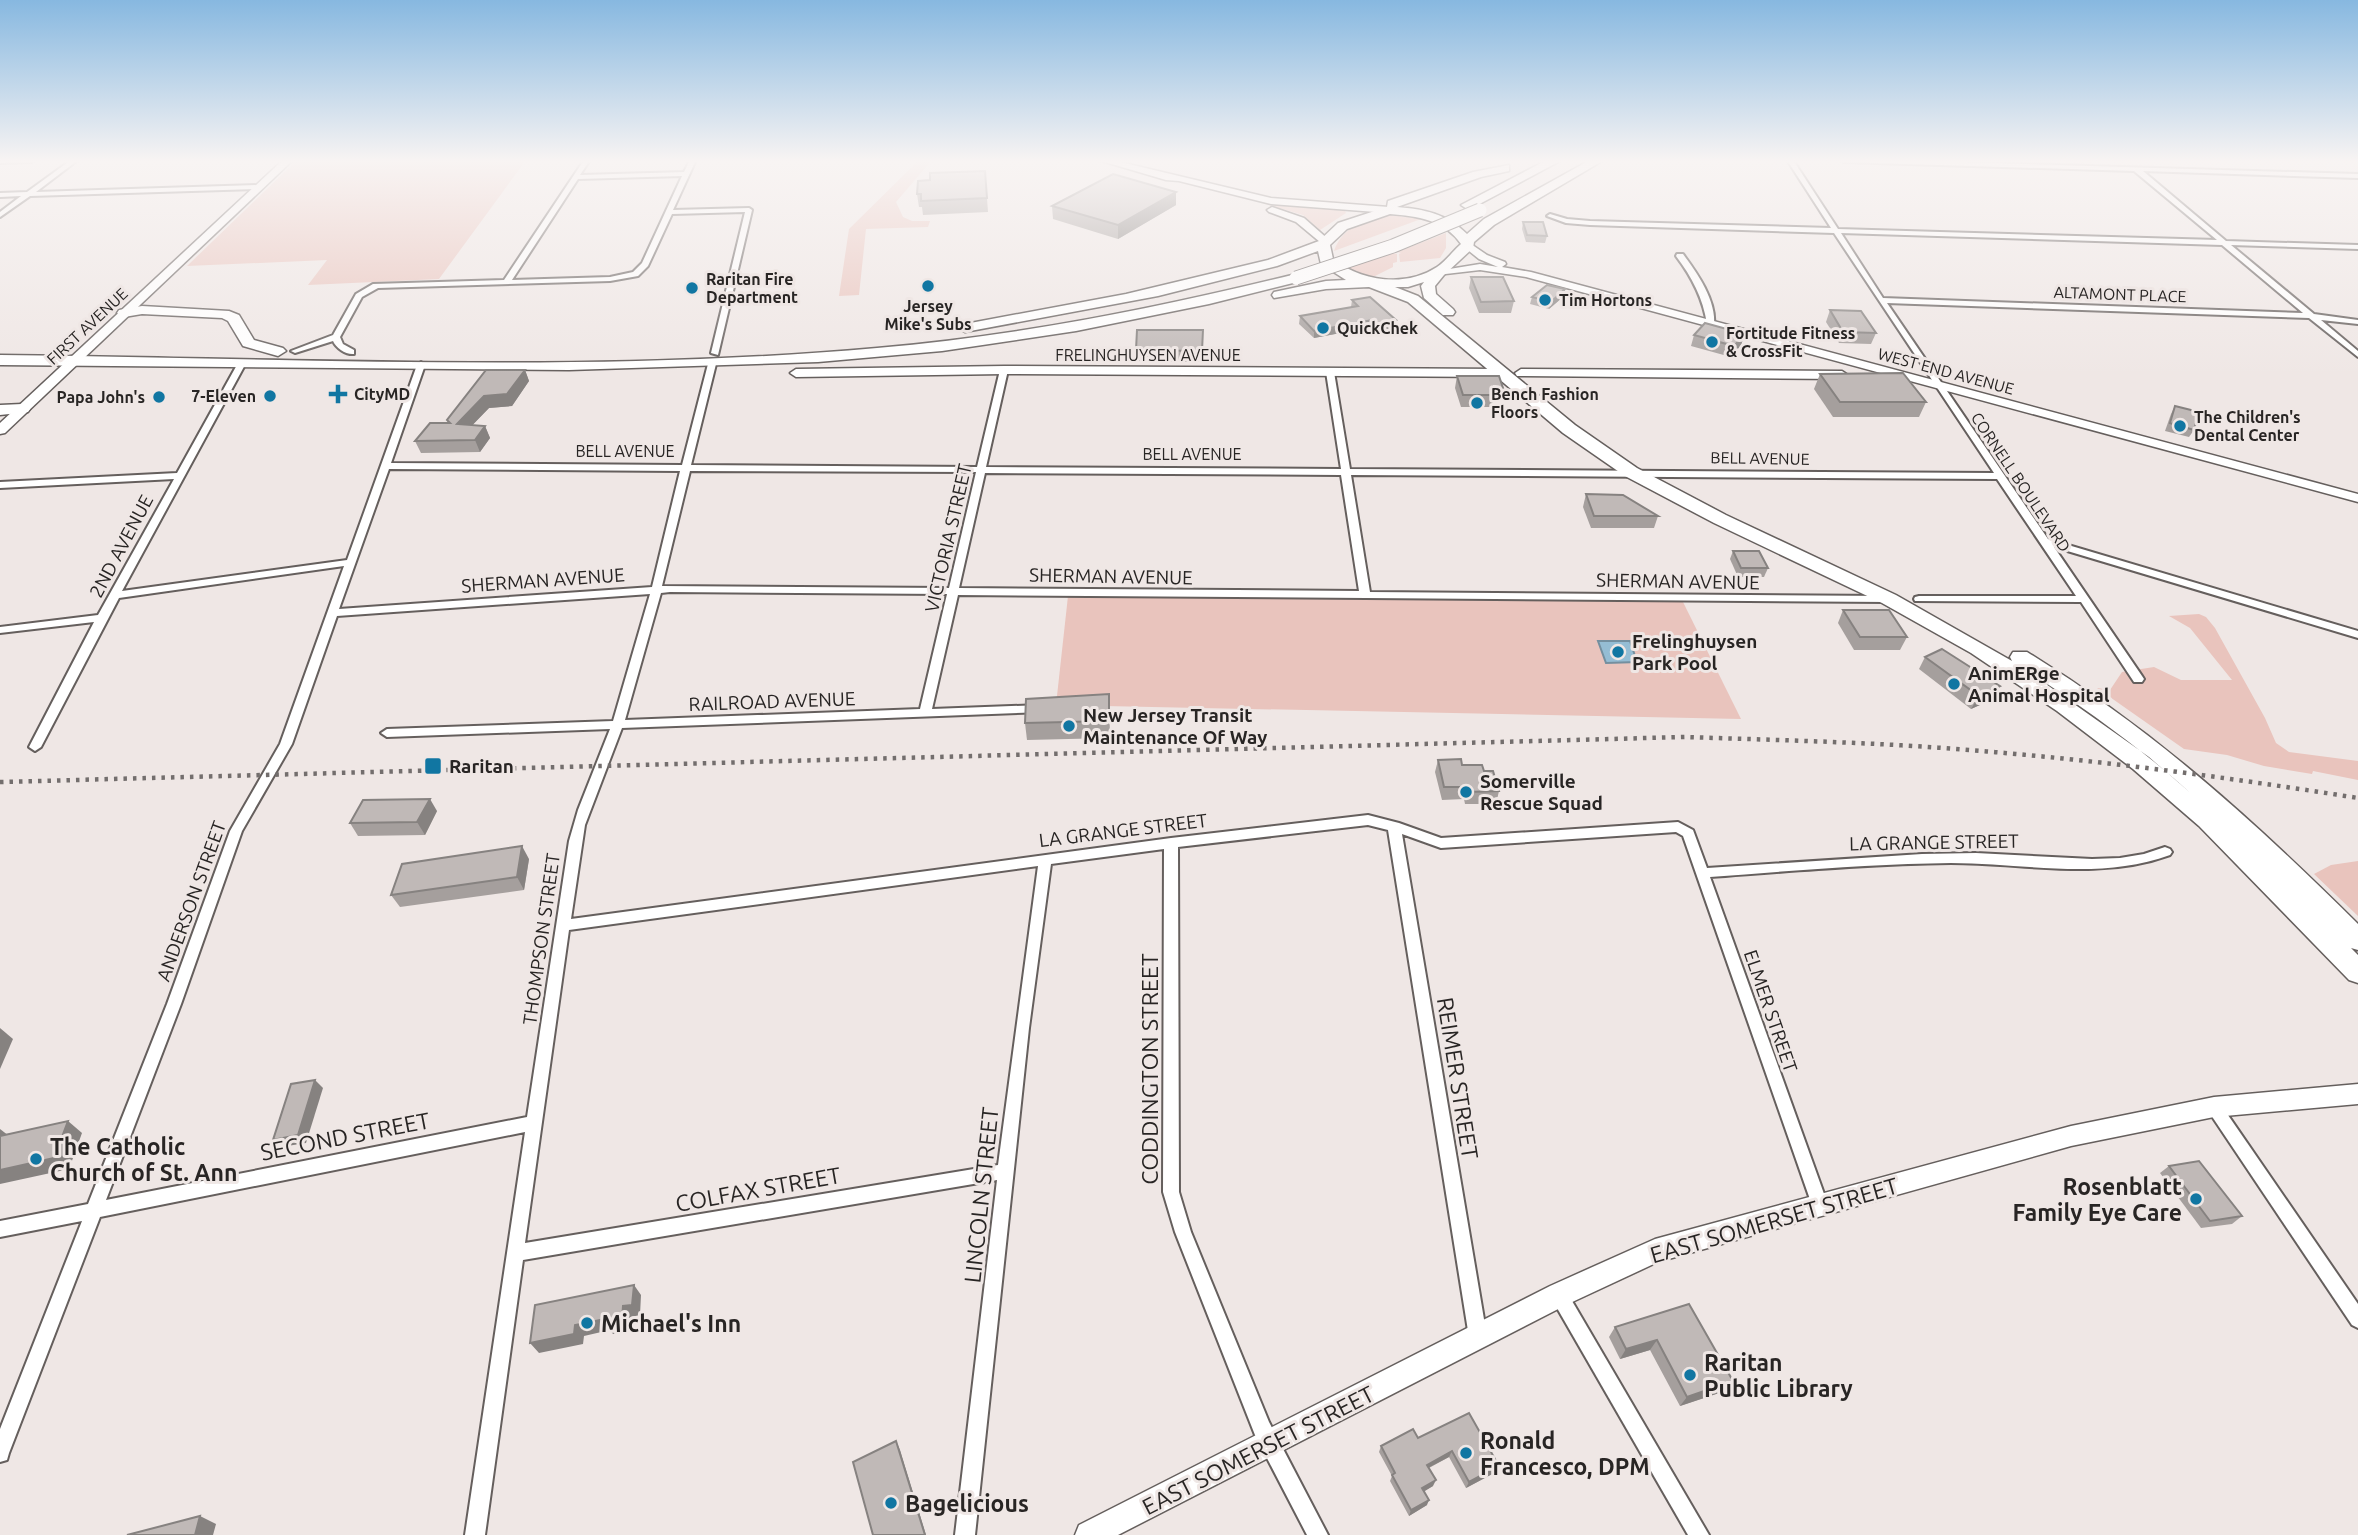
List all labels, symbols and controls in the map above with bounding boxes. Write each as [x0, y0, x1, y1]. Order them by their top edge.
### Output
place label: Raritan Fire Department [706, 270, 798, 306]
marker: Jersey Mike's Subs [920, 278, 936, 294]
marker: Raritan Fire Department [684, 280, 700, 296]
street label: ALTAMONT PLACE [2053, 283, 2187, 305]
street label: FIRST AVENUE [43, 284, 131, 368]
place label: Tim Hortons [1559, 291, 1652, 309]
marker: Tim Hortons [1537, 292, 1553, 308]
place label: Jersey Mike's Subs [884, 297, 972, 333]
place label: QuickChek [1337, 319, 1418, 337]
marker: QuickChek [1315, 320, 1331, 336]
place label: Fortitude Fitness & CrossFit [1726, 324, 1855, 360]
marker: Fortitude Fitness & CrossFit [1704, 334, 1720, 350]
street label: WEST END AVENUE [1876, 344, 2016, 398]
street label: FRELINGHUYSEN AVENUE [1055, 346, 1241, 364]
marker: CityMD [328, 384, 348, 404]
place label: CityMD [354, 385, 410, 403]
place label: Bench Fashion Floors [1491, 385, 1599, 421]
place label: 7-Eleven [191, 387, 256, 405]
place label: Papa John's [57, 388, 145, 406]
marker: 7-Eleven [262, 388, 278, 404]
marker: Papa John's [151, 389, 167, 405]
marker: Bench Fashion Floors [1469, 395, 1485, 411]
place label: The Children's Dental Center [2194, 408, 2301, 444]
street label: CORNELL BOULEVARD [1968, 409, 2074, 555]
marker: The Children's Dental Center [2172, 418, 2188, 434]
street label: BELL AVENUE [575, 442, 675, 460]
street label: BELL AVENUE [1142, 445, 1242, 463]
street label: BELL AVENUE [1710, 448, 1810, 468]
street label: VICTORIA STREET [920, 461, 976, 614]
street label: 2ND AVENUE [85, 491, 157, 601]
street label: SHERMAN AVENUE [461, 563, 625, 597]
street label: SHERMAN AVENUE [1029, 564, 1193, 588]
street label: SHERMAN AVENUE [1596, 569, 1760, 593]
place label: Frelinghuysen Park Pool [1632, 630, 1757, 674]
marker: Frelinghuysen Park Pool [1610, 644, 1626, 660]
place label: AnimERge Animal Hospital [1968, 662, 2110, 706]
marker: AnimERge Animal Hospital [1946, 676, 1962, 692]
street label: RAILROAD AVENUE [688, 687, 856, 715]
place label: New Jersey Transit Maintenance Of Way [1083, 704, 1267, 748]
marker: New Jersey Transit Maintenance Of Way [1061, 718, 1077, 734]
place label: Raritan [449, 755, 514, 777]
marker: Raritan [423, 756, 443, 776]
place label: Somerville Rescue Squad [1480, 770, 1603, 814]
marker: Somerville Rescue Squad [1458, 784, 1474, 800]
street label: LA GRANGE STREET [1037, 809, 1209, 851]
street label: ANDERSON STREET [152, 818, 230, 984]
street label: LA GRANGE STREET [1849, 830, 2019, 854]
street label: THOMPSON STREET [518, 851, 564, 1026]
street label: ELMER STREET [1740, 947, 1802, 1075]
street label: CODDINGTON STREET [1137, 953, 1162, 1185]
street label: REIMER STREET [1433, 995, 1483, 1161]
street label: LINCOLN STREET [959, 1106, 1003, 1284]
street label: SECOND STREET [258, 1107, 432, 1165]
place label: The Catholic Church of St. Ann [50, 1134, 237, 1185]
marker: The Catholic Church of St. Ann [28, 1151, 44, 1167]
street label: COLFAX STREET [673, 1162, 843, 1216]
street label: EAST SOMERSET STREET [1647, 1173, 1901, 1267]
place label: Rosenblatt Family Eye Care [2012, 1174, 2182, 1225]
marker: Rosenblatt Family Eye Care [2188, 1191, 2204, 1207]
place label: Michael's Inn [601, 1311, 741, 1336]
marker: Michael's Inn [579, 1315, 595, 1331]
place label: Raritan Public Library [1704, 1350, 1853, 1401]
marker: Raritan Public Library [1682, 1367, 1698, 1383]
street label: EAST SOMERSET STREET [1138, 1381, 1378, 1519]
place label: Ronald Francesco, DPM [1480, 1428, 1650, 1480]
marker: Ronald Francesco, DPM [1458, 1445, 1474, 1461]
place label: Bagelicious [905, 1491, 1029, 1516]
marker: Bagelicious [883, 1495, 899, 1511]

